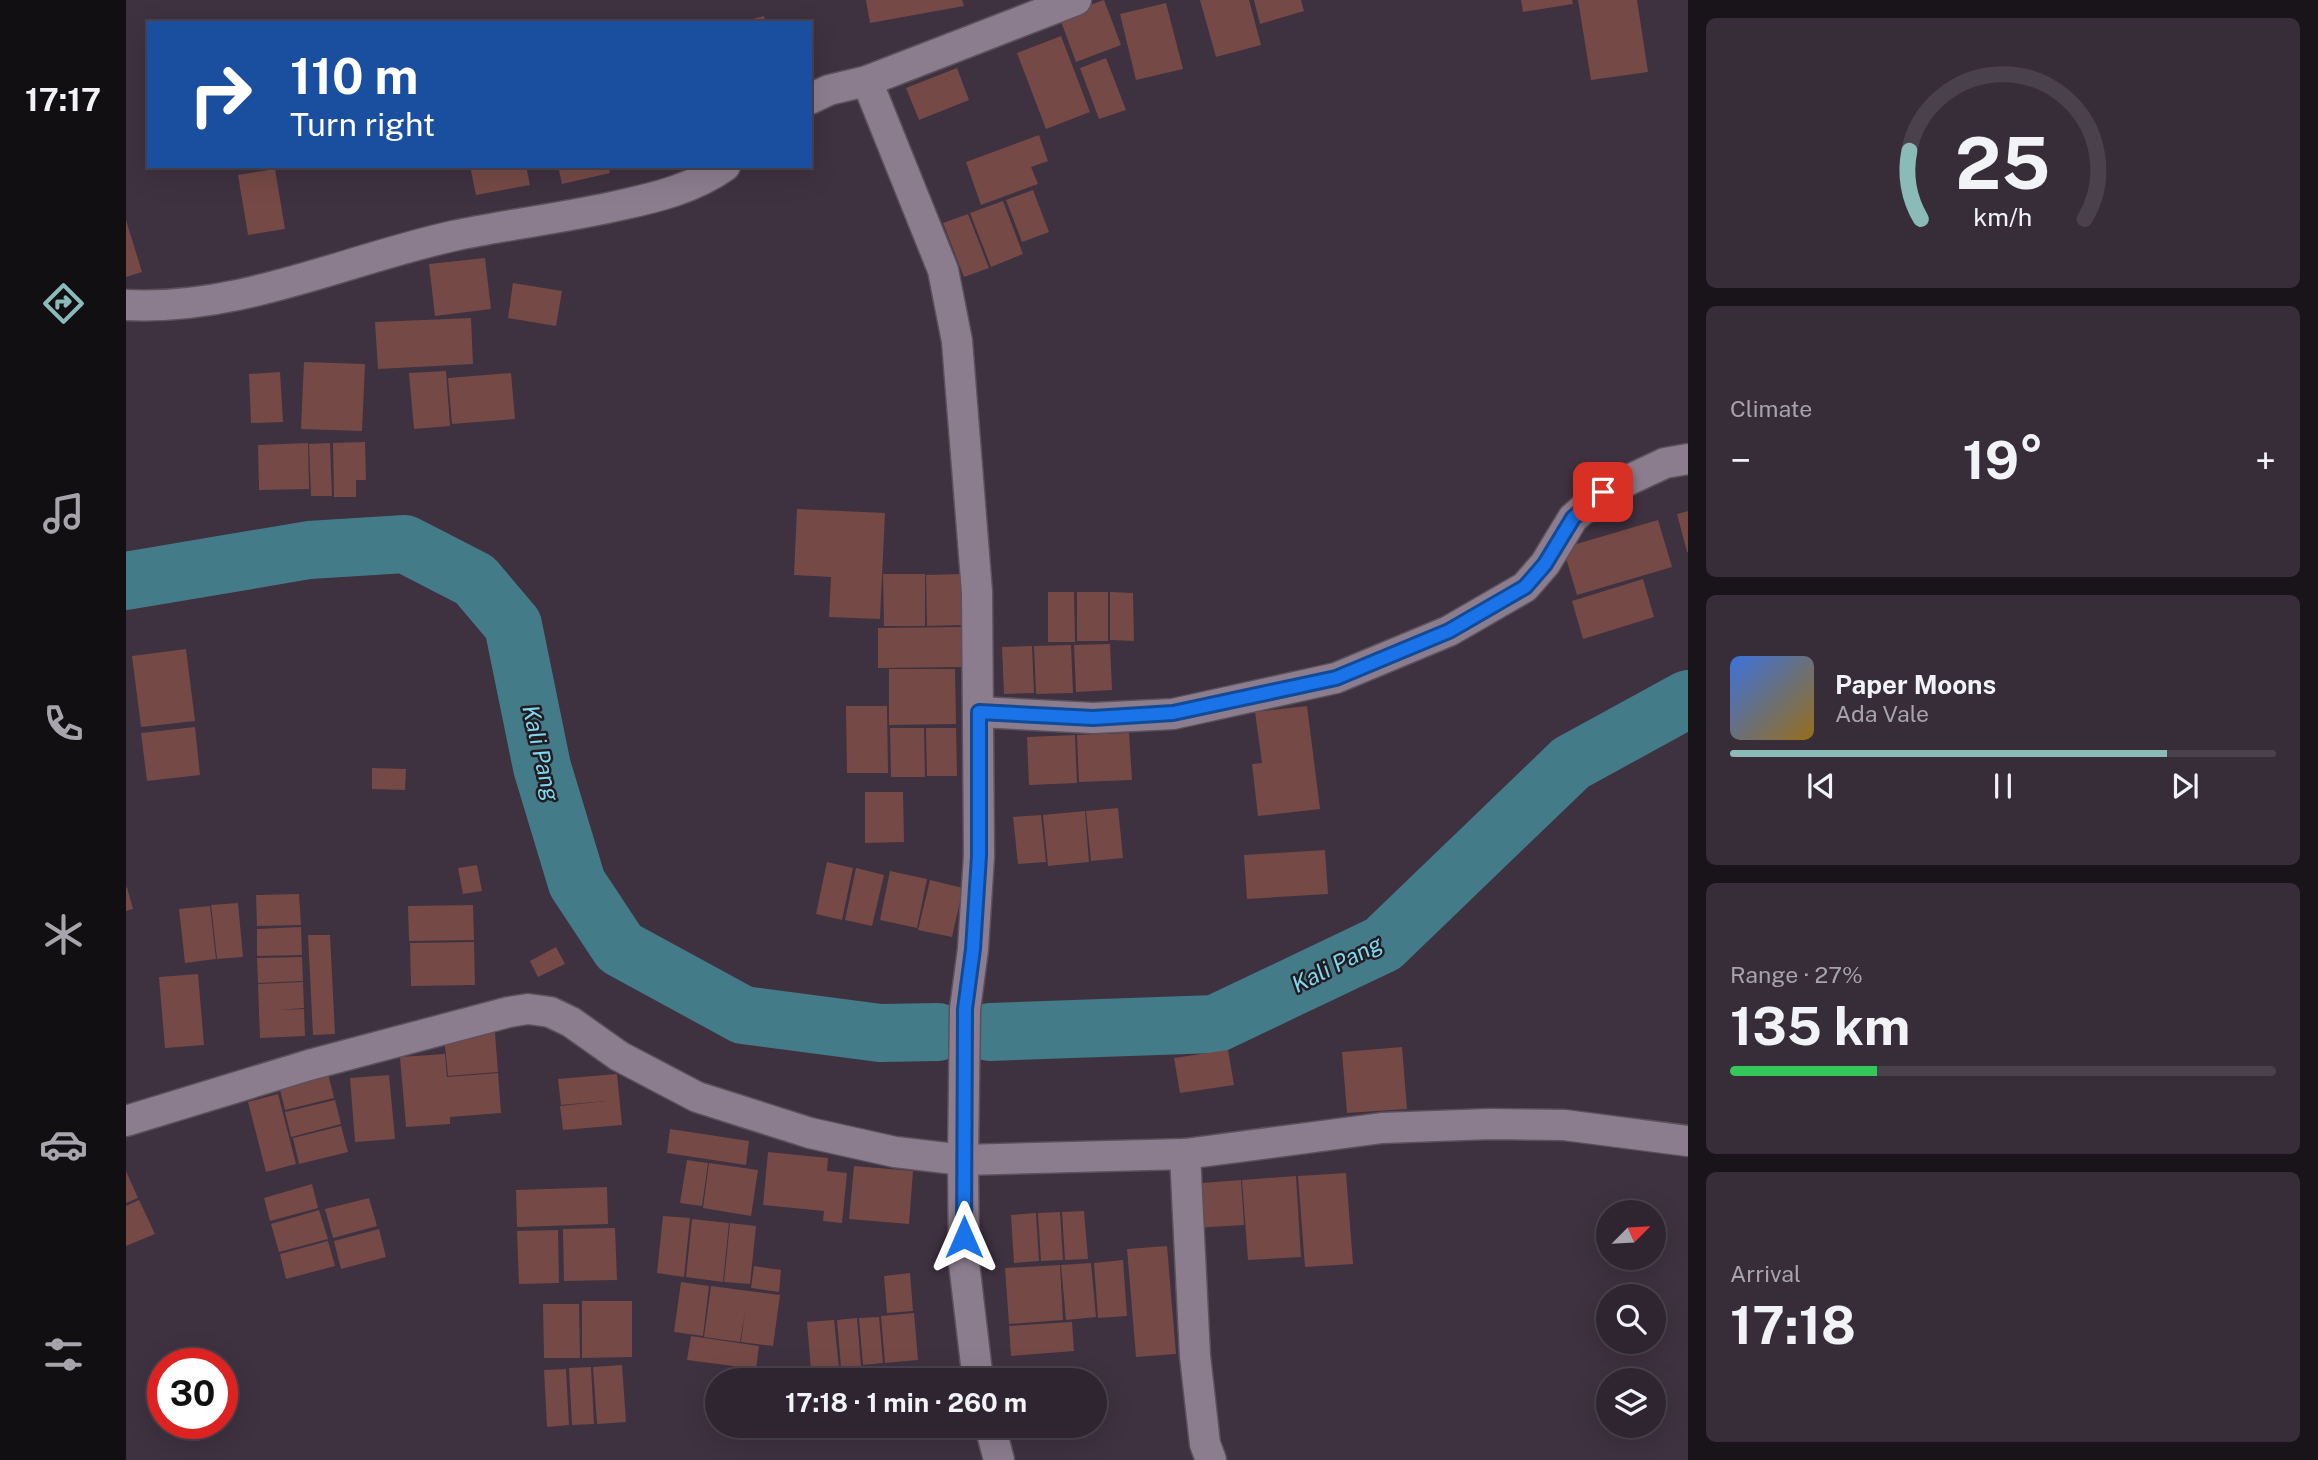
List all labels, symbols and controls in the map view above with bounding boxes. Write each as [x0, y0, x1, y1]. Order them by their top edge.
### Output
text: 110 m [290, 47, 418, 105]
icon: right [175, 49, 266, 140]
text: 17:17 [25, 81, 101, 118]
text: Turn right [290, 106, 435, 143]
text: 25 [1955, 121, 2051, 206]
text: km/h [1974, 202, 2032, 232]
icon: directions [39, 279, 88, 328]
text: Climate [1730, 395, 1812, 422]
text: 19° [1962, 430, 2044, 491]
text: − [1730, 438, 1751, 483]
text: + [2255, 438, 2276, 483]
pin [1573, 462, 1633, 522]
icon: arrive [1584, 473, 1622, 511]
icon: music [39, 489, 88, 538]
text: Paper Moons [1835, 669, 1996, 700]
icon: phone [39, 699, 88, 748]
text: Ada Vale [1835, 700, 1929, 727]
water label: Kali Pang [517, 702, 566, 804]
icon: previous [1802, 767, 1840, 805]
icon: pause [1984, 767, 2022, 805]
icon: next [2166, 767, 2204, 805]
icon: climate [39, 910, 88, 959]
water label: Kali Pang [1287, 929, 1387, 998]
text: Range · 27% [1730, 961, 1863, 988]
text: 135 km [1730, 996, 1910, 1057]
icon: car [39, 1120, 88, 1169]
position arrow [927, 1200, 1001, 1274]
north arrow [1596, 1200, 1666, 1270]
map controls [1596, 1200, 1666, 1438]
text: Arrival [1730, 1260, 1801, 1287]
button: search [1596, 1284, 1666, 1354]
text: 17:18 [1730, 1295, 1856, 1356]
icon: filters [39, 1330, 88, 1379]
speed limit sign: 30 [147, 1348, 238, 1439]
button: layers [1596, 1368, 1666, 1438]
text: 17:18 · 1 min · 260 m [785, 1387, 1027, 1418]

